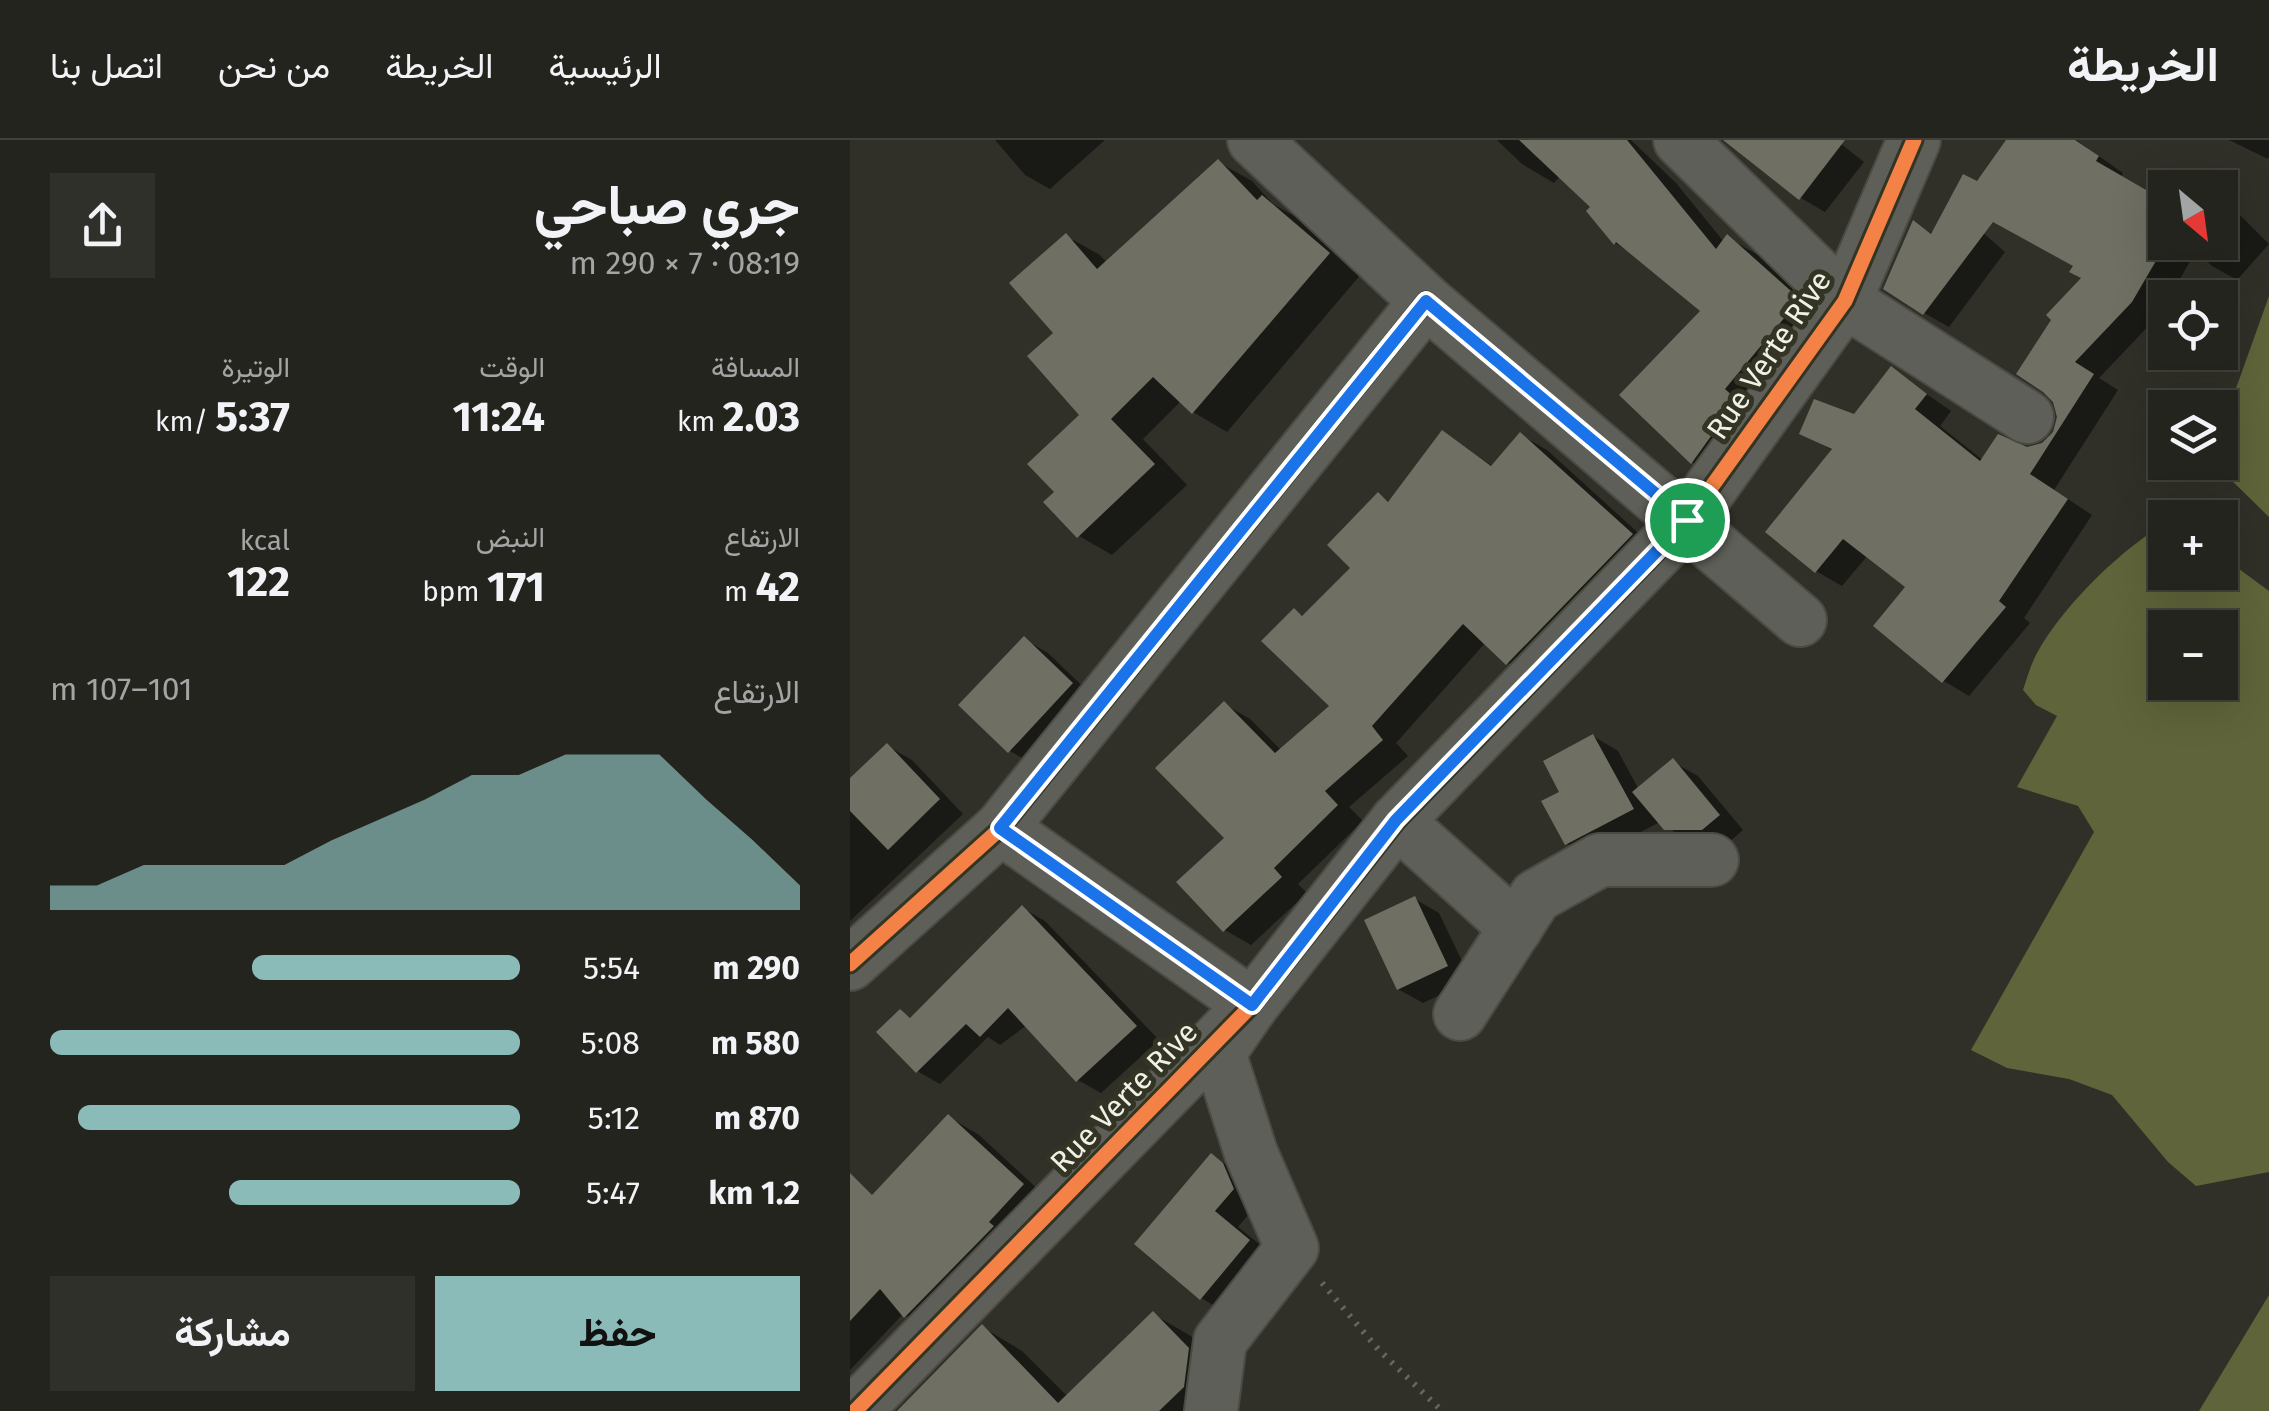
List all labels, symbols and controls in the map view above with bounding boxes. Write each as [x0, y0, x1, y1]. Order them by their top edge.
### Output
text: الخريطة [2067, 36, 2219, 94]
text: اتصل بنا [50, 45, 163, 87]
text: من نحن [218, 45, 330, 87]
text: الخريطة [385, 45, 493, 87]
text: الرئيسية [548, 45, 662, 87]
north arrow [2148, 170, 2238, 260]
map controls [2148, 170, 2238, 700]
button: share [50, 173, 155, 278]
text: جري صباحي [534, 173, 800, 239]
text: 08:19 · 7 × 290 m [570, 244, 800, 282]
street label: Rue Verte Rive [1699, 264, 1839, 446]
button: locate [2148, 280, 2238, 370]
text: الوتيرة [222, 351, 290, 384]
text: الوقت [479, 351, 545, 384]
text: المسافة [711, 351, 800, 384]
button: layers [2148, 390, 2238, 480]
text: 5:37 [215, 392, 290, 442]
text: 11:24 [452, 392, 545, 442]
text: 2.03 [723, 392, 800, 442]
text: /km [155, 405, 215, 438]
text: km [677, 405, 723, 438]
pin [1645, 478, 1730, 563]
icon: arrive [1660, 493, 1715, 548]
button: + [2148, 500, 2238, 590]
text: النبض [476, 521, 545, 554]
text: الارتفاع [724, 521, 800, 554]
text: kcal [240, 524, 290, 557]
text: 122 [227, 557, 290, 607]
text: 171 [487, 562, 545, 612]
text: 42 [755, 562, 800, 612]
text: bpm [422, 575, 487, 608]
text: m [724, 575, 755, 608]
button: − [2148, 610, 2238, 700]
text: 101–107 m [50, 670, 193, 708]
text: الارتفاع [713, 673, 800, 711]
text: 5:54 [583, 949, 640, 987]
text: 290 m [712, 949, 800, 987]
street label: Rue Verte Rive [1043, 1014, 1205, 1180]
text: 5:08 [581, 1024, 640, 1062]
text: 580 m [711, 1024, 800, 1062]
text: 5:12 [588, 1099, 640, 1137]
text: 870 m [714, 1099, 800, 1137]
text: 5:47 [586, 1174, 640, 1212]
text: 1.2 km [709, 1174, 800, 1212]
button: مشاركة [50, 1276, 415, 1391]
button: حفظ [435, 1276, 800, 1391]

